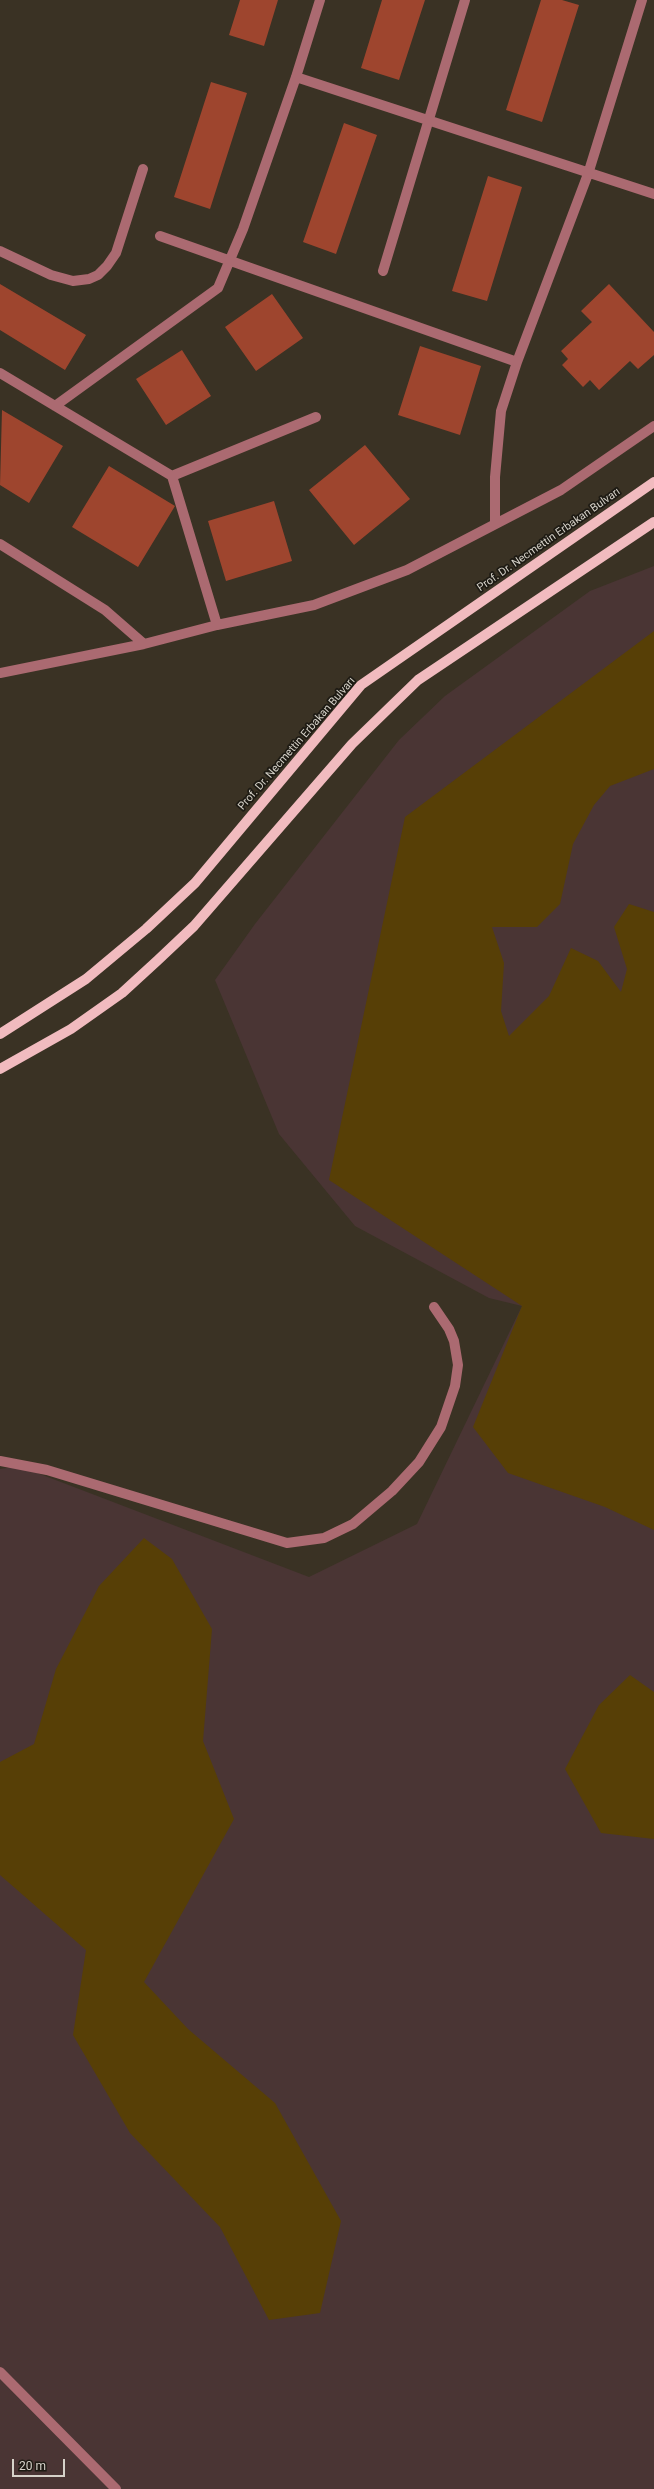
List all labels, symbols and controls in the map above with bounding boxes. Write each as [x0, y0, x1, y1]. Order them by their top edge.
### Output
street label: Prof. Dr. Necmettin Erbakan Bulvarı [475, 485, 623, 595]
street label: Prof. Dr. Necmettin Erbakan Bulvarı [236, 675, 358, 813]
scale bar [14, 2451, 67, 2477]
text: 20 m [19, 2459, 46, 2473]

